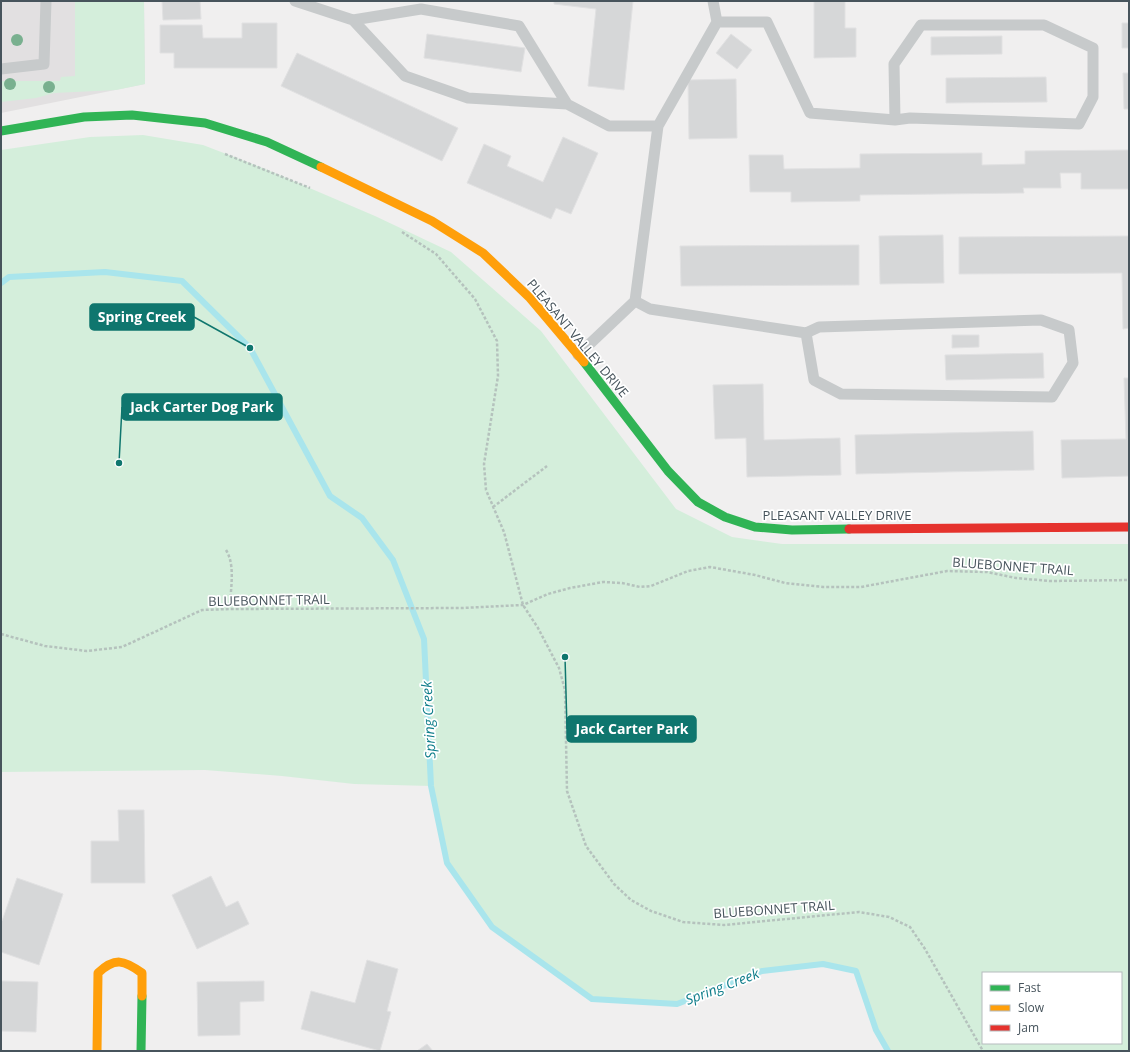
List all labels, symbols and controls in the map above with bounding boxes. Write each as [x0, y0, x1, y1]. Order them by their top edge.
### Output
street label: PLEASANT VALLEY DRIVE [523, 275, 633, 401]
callout: Spring Creek [90, 304, 194, 330]
text: Spring Creek [98, 307, 187, 326]
callout: Jack Carter Dog Park [122, 394, 282, 420]
text: Jack Carter Dog Park [128, 397, 274, 416]
street label: PLEASANT VALLEY DRIVE [762, 506, 912, 524]
street label: BLUEBONNET TRAIL [952, 553, 1074, 579]
street label: BLUEBONNET TRAIL [208, 590, 330, 610]
water label: Spring Creek [416, 680, 440, 759]
callout: Jack Carter Park [567, 716, 696, 742]
text: Jack Carter Park [574, 719, 689, 738]
street label: BLUEBONNET TRAIL [713, 896, 835, 922]
water label: Spring Creek [682, 963, 763, 1009]
legend [982, 972, 1122, 1044]
text: Fast [1018, 979, 1041, 996]
text: Slow [1018, 999, 1045, 1016]
text: Jam [1017, 1019, 1039, 1036]

